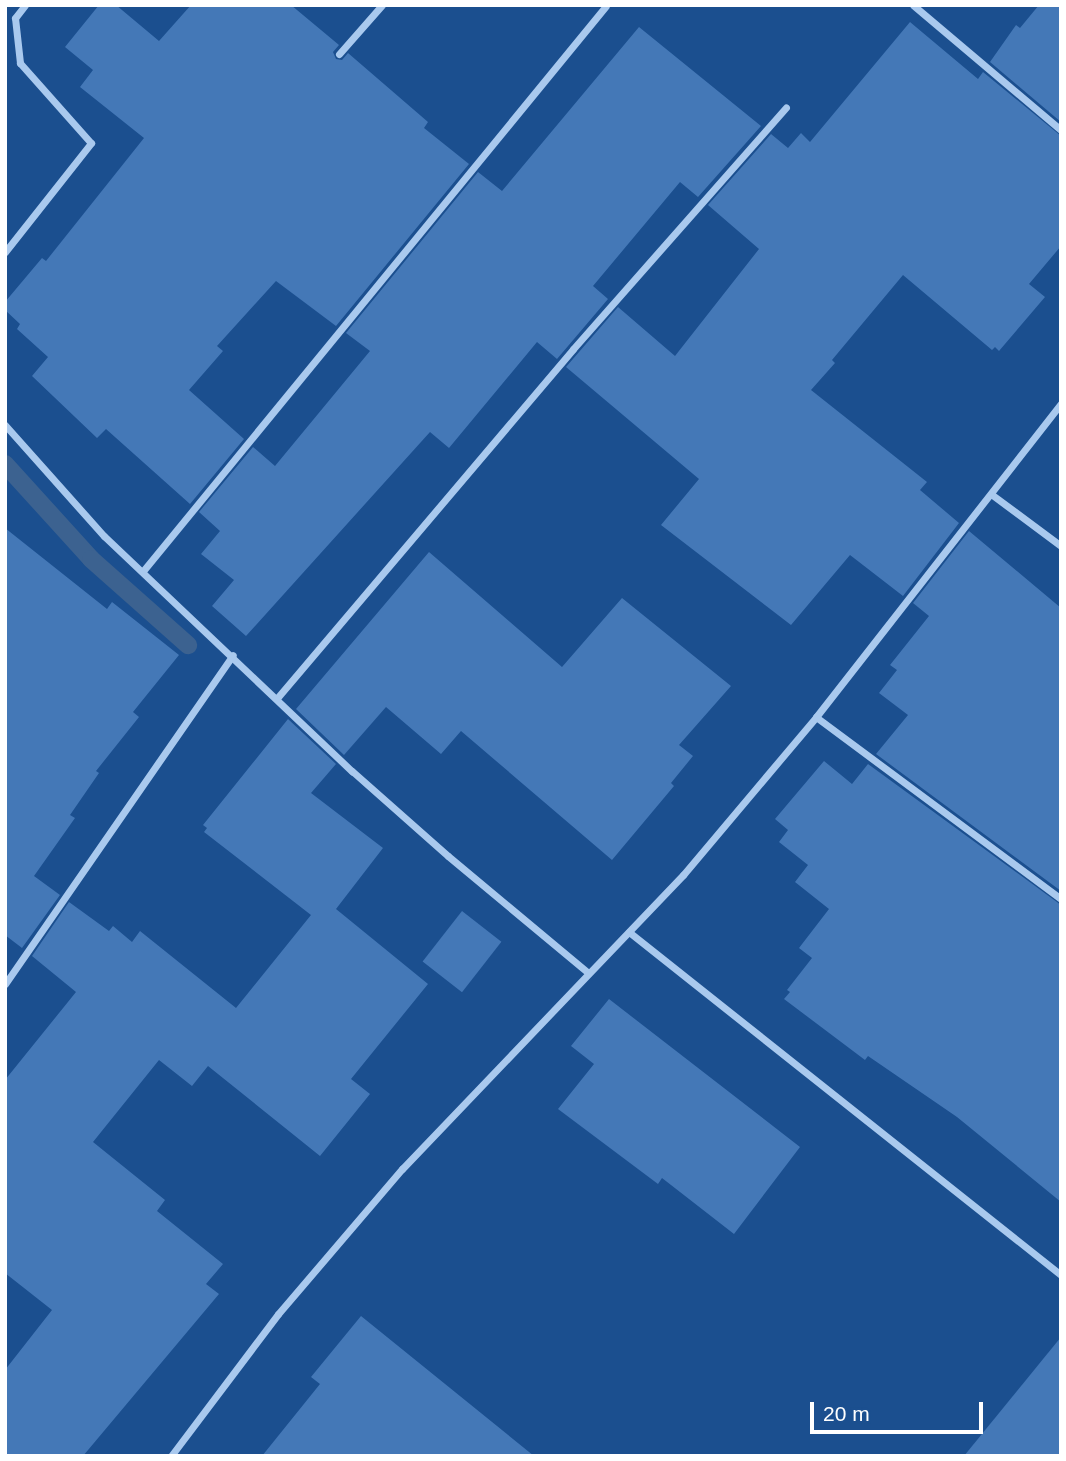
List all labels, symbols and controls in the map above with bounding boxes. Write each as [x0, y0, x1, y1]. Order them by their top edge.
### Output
scale bar [814, 1388, 987, 1432]
text: 20 m [823, 1402, 870, 1425]

